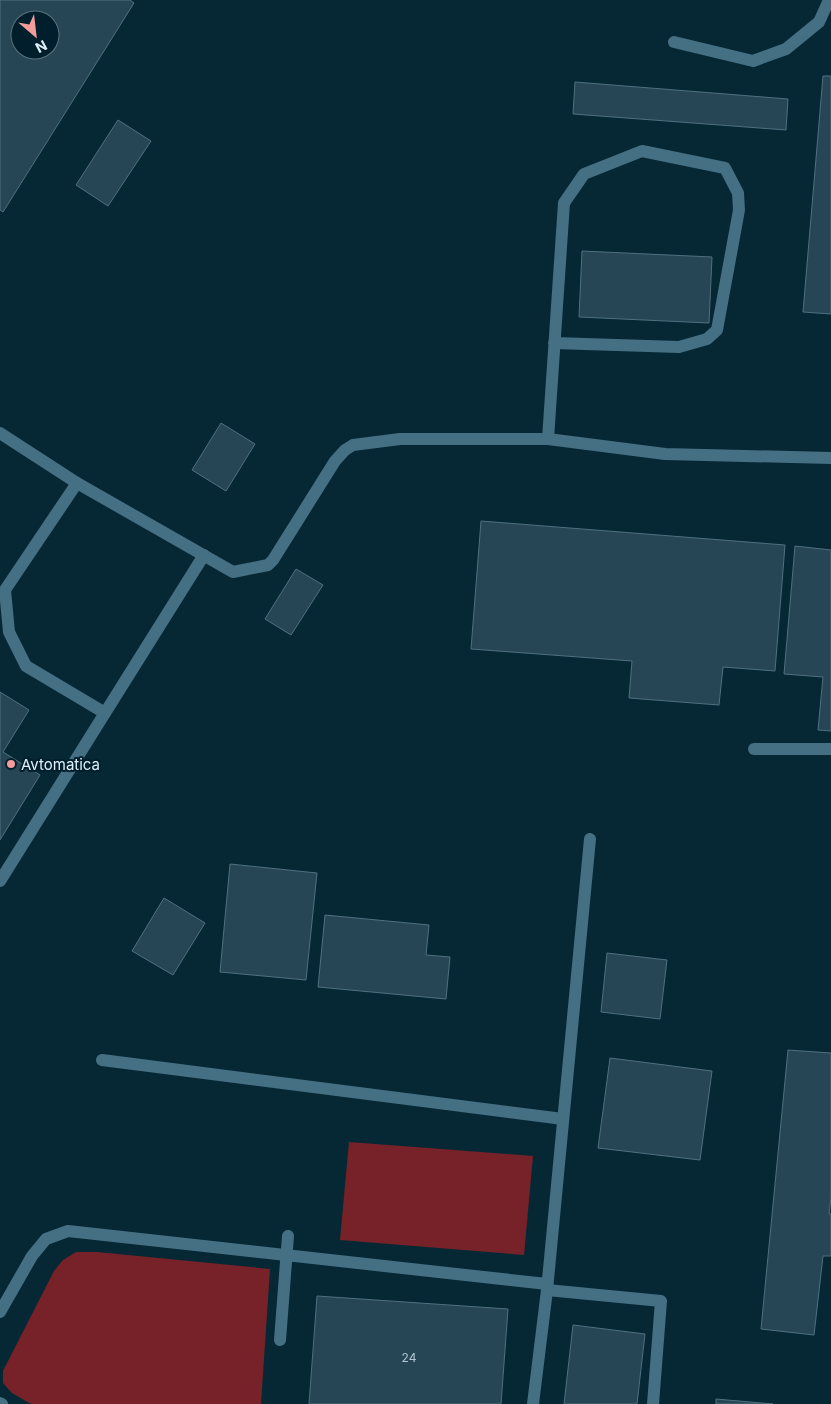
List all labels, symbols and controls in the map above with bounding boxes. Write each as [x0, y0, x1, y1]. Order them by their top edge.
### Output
north arrow [10, 10, 60, 60]
text: N [33, 37, 50, 57]
place label: Avtomatica [21, 755, 100, 774]
marker: Avtomatica [5, 758, 17, 770]
house number: 24 [402, 1350, 417, 1365]

